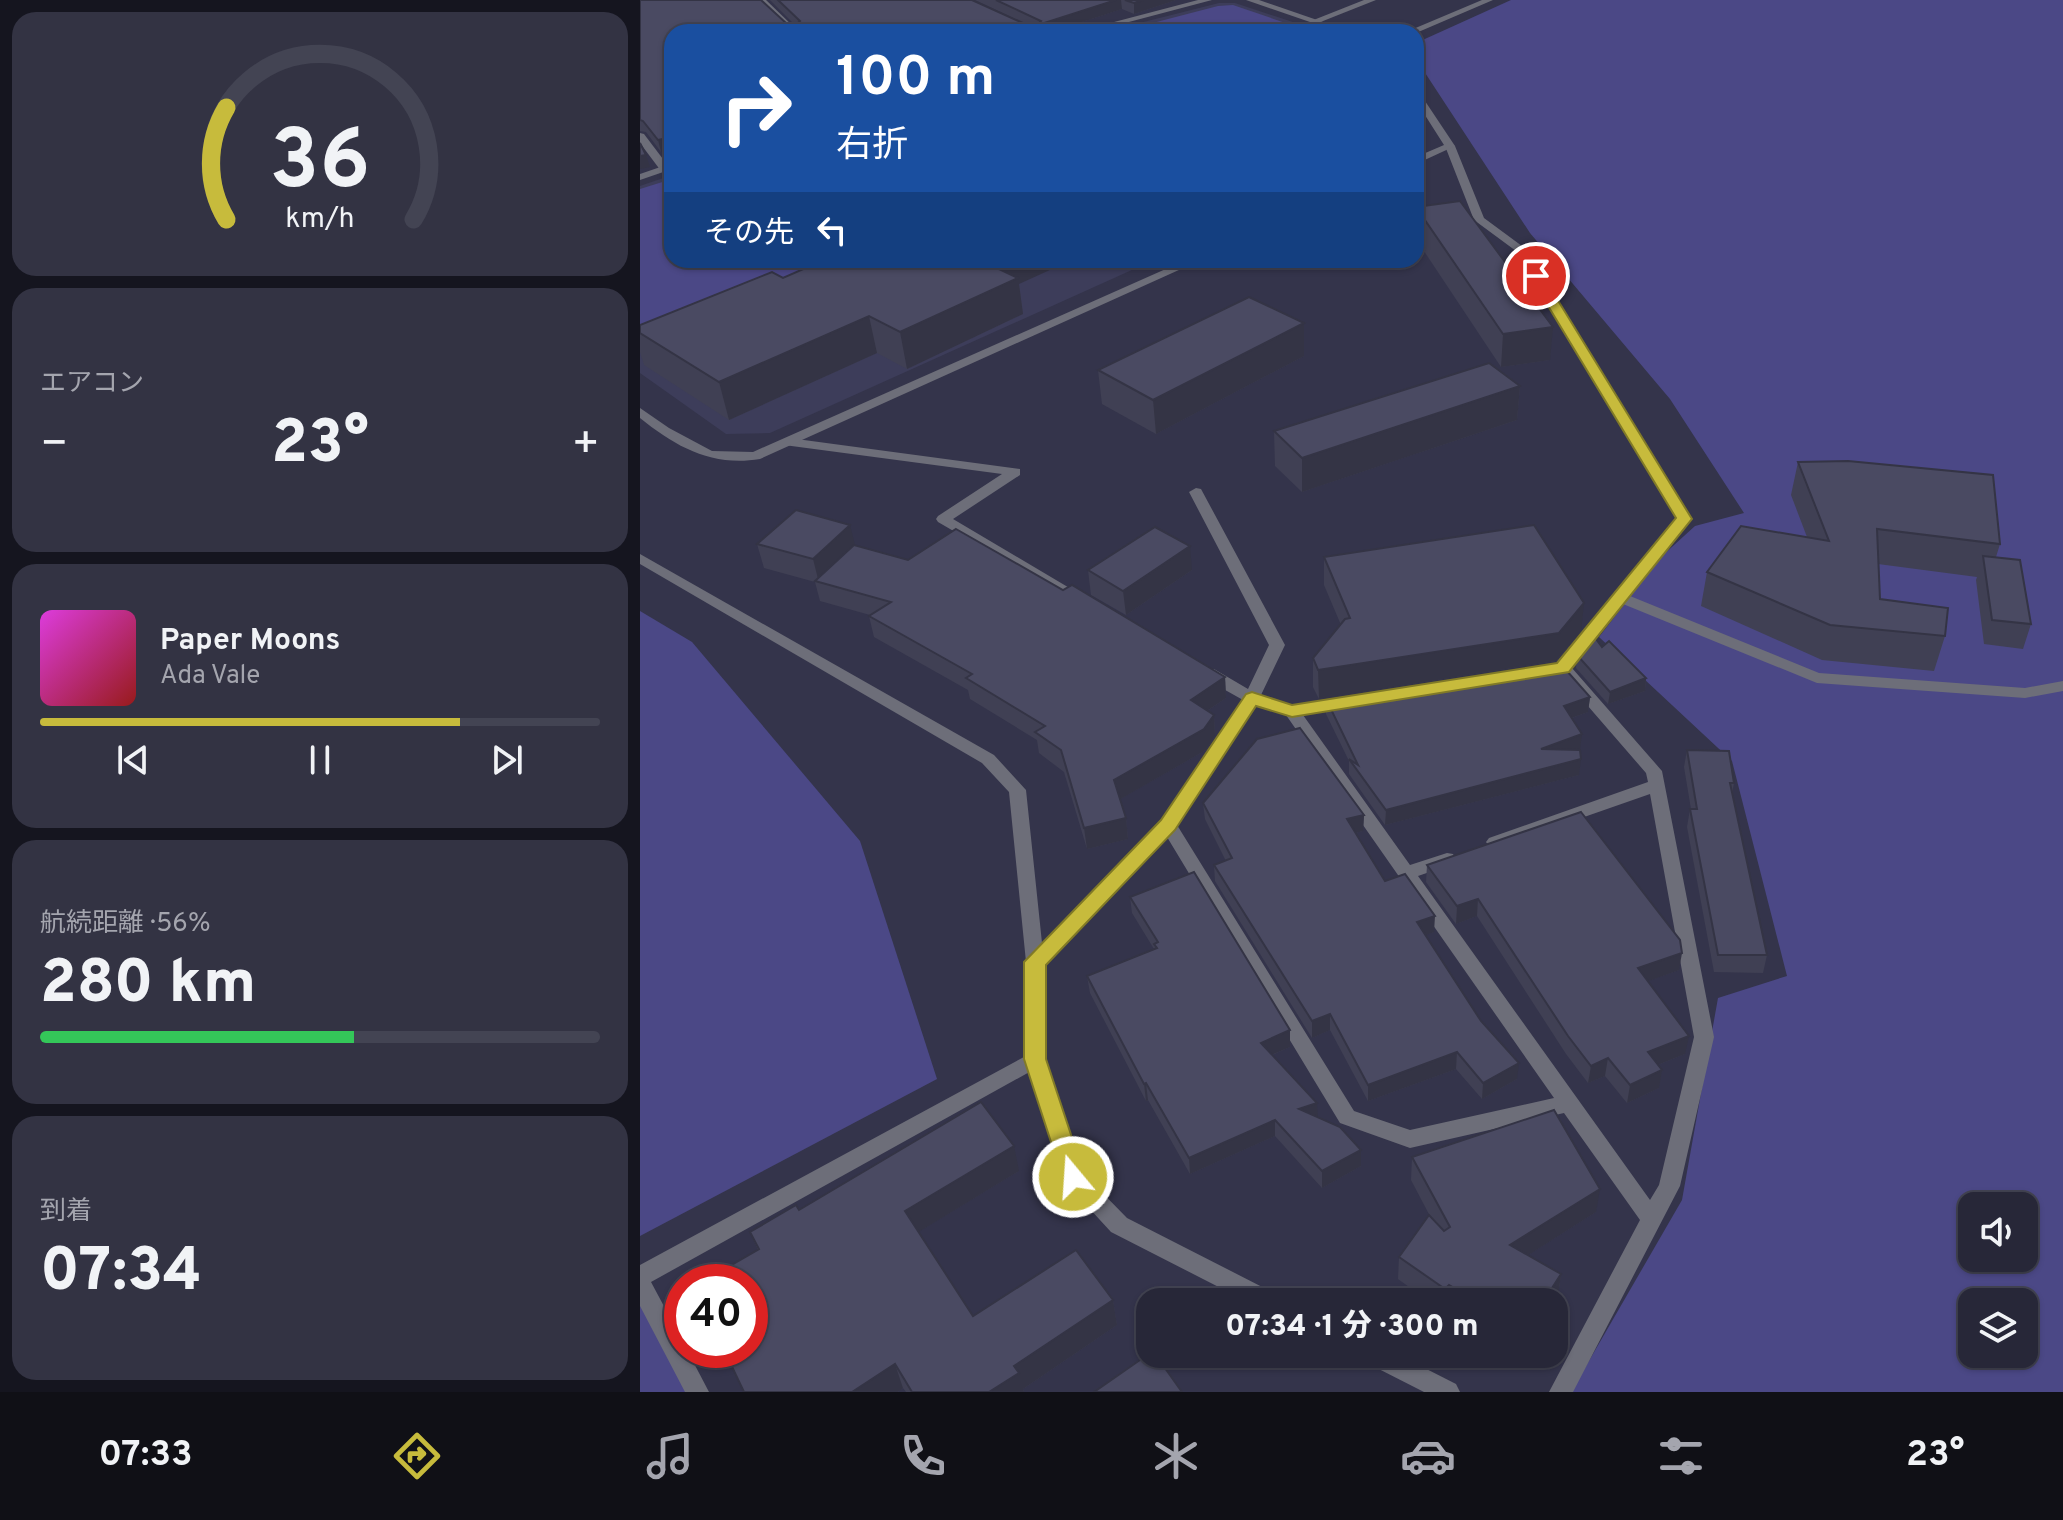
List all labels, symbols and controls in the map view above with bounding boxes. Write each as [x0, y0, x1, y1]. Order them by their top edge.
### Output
text: 100 m [836, 45, 995, 115]
icon: right [704, 56, 808, 160]
text: 36 [270, 113, 370, 218]
text: 右折 [836, 124, 908, 170]
text: km/h [285, 202, 355, 238]
icon: left [810, 208, 854, 252]
text: その先 [704, 216, 794, 253]
pin [1502, 242, 1570, 310]
icon: arrive [1514, 254, 1558, 298]
text: エアコン [40, 368, 144, 401]
text: 23° [271, 408, 369, 484]
text: − [40, 418, 68, 474]
text: + [572, 418, 600, 474]
text: Paper Moons [160, 623, 340, 660]
text: Ada Vale [160, 660, 260, 693]
icon: previous [111, 738, 155, 782]
icon: pause [298, 738, 342, 782]
icon: next [485, 738, 529, 782]
text: 航続距離 · 56% [40, 908, 211, 941]
text: 280 km [40, 948, 256, 1024]
position arrow [1031, 1135, 1115, 1219]
map controls [1958, 1192, 2038, 1368]
button: sound [1958, 1192, 2038, 1272]
text: 到着 [40, 1196, 92, 1229]
text: 07:34 [40, 1236, 202, 1312]
speed limit sign: 40 [664, 1264, 768, 1368]
button: layers [1958, 1288, 2038, 1368]
text: 07:34 · 1 分 · 300 m [1225, 1309, 1479, 1346]
icon: directions [389, 1428, 445, 1484]
icon: music [642, 1428, 698, 1484]
icon: phone [895, 1428, 951, 1484]
icon: climate [1148, 1428, 1204, 1484]
icon: car [1400, 1428, 1456, 1484]
icon: filters [1653, 1428, 1709, 1484]
text: 07:33 [98, 1433, 193, 1479]
text: 23° [1906, 1433, 1965, 1479]

